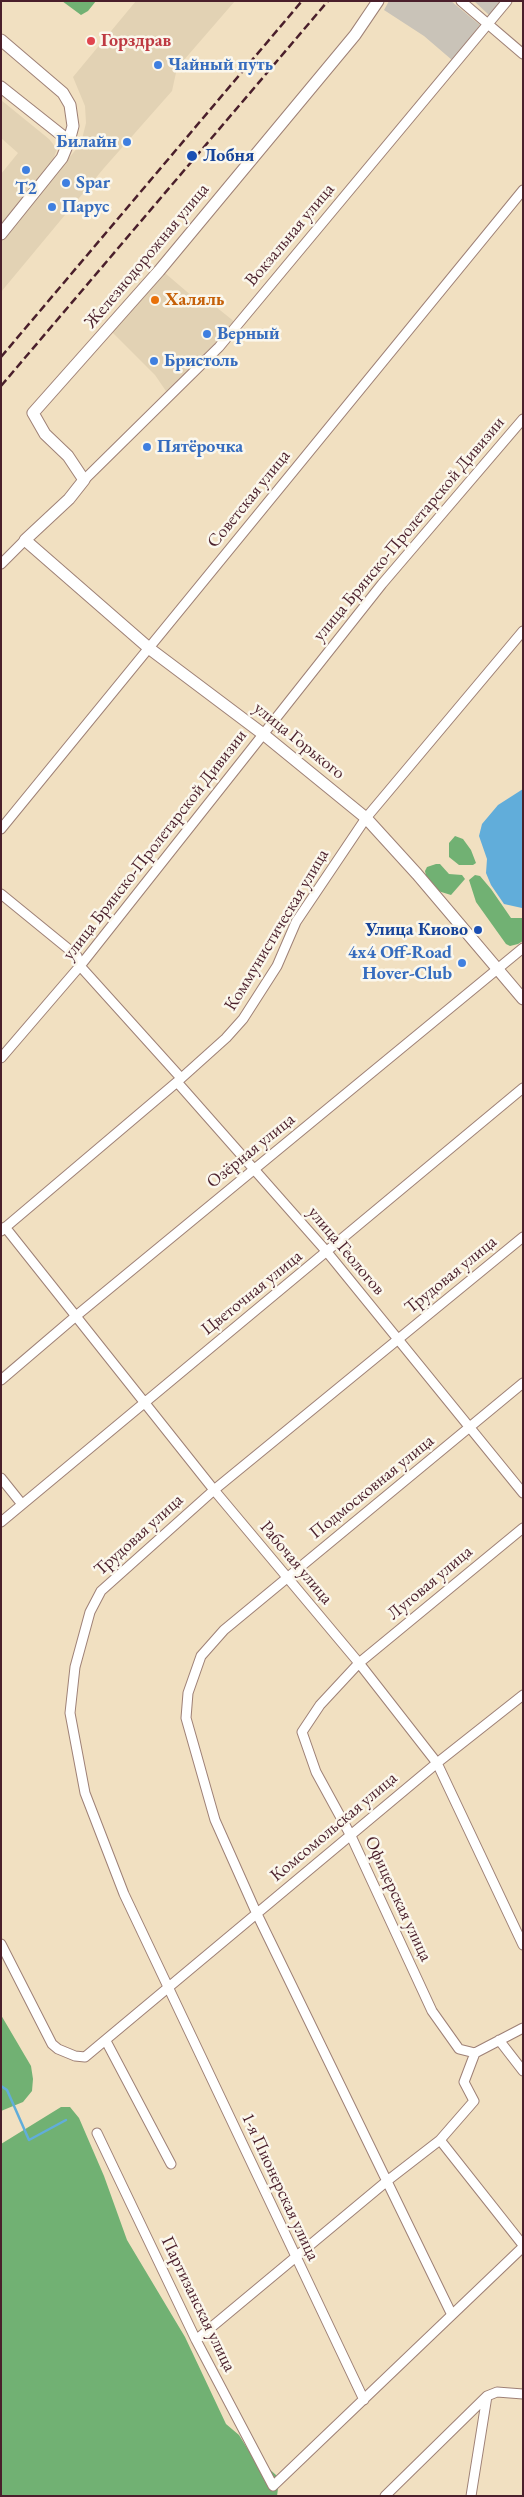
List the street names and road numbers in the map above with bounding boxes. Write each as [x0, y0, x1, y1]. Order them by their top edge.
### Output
street label: Железнодорожная улица [80, 179, 214, 333]
street label: Вокзальная улица [241, 179, 339, 291]
street label: улица Брянско-Пролетарской Дивизии [309, 412, 509, 646]
street label: Советская улица [203, 446, 295, 552]
street label: улица Горького [249, 698, 349, 784]
street label: улица Брянско-Пролетарской Дивизии [58, 725, 252, 965]
street label: Коммунистическая улица [220, 845, 334, 1015]
street label: Озёрная улица [203, 1109, 299, 1193]
street label: улица Геологов [303, 1202, 389, 1300]
street label: Трудовая улица [401, 1231, 501, 1319]
street label: Цветочная улица [197, 1246, 307, 1340]
street label: Подмосковная улица [305, 1430, 439, 1544]
street label: Трудовая улица [90, 1489, 188, 1581]
street label: Рабочая улица [255, 1517, 337, 1609]
street label: Луговая улица [383, 1541, 477, 1625]
street label: Комсомольская улица [266, 1768, 402, 1886]
street label: Офицерская улица [360, 1833, 436, 1965]
street label: 1-я Пионерская улица [236, 2110, 324, 2264]
street label: Партизанская улица [156, 2233, 240, 2375]

